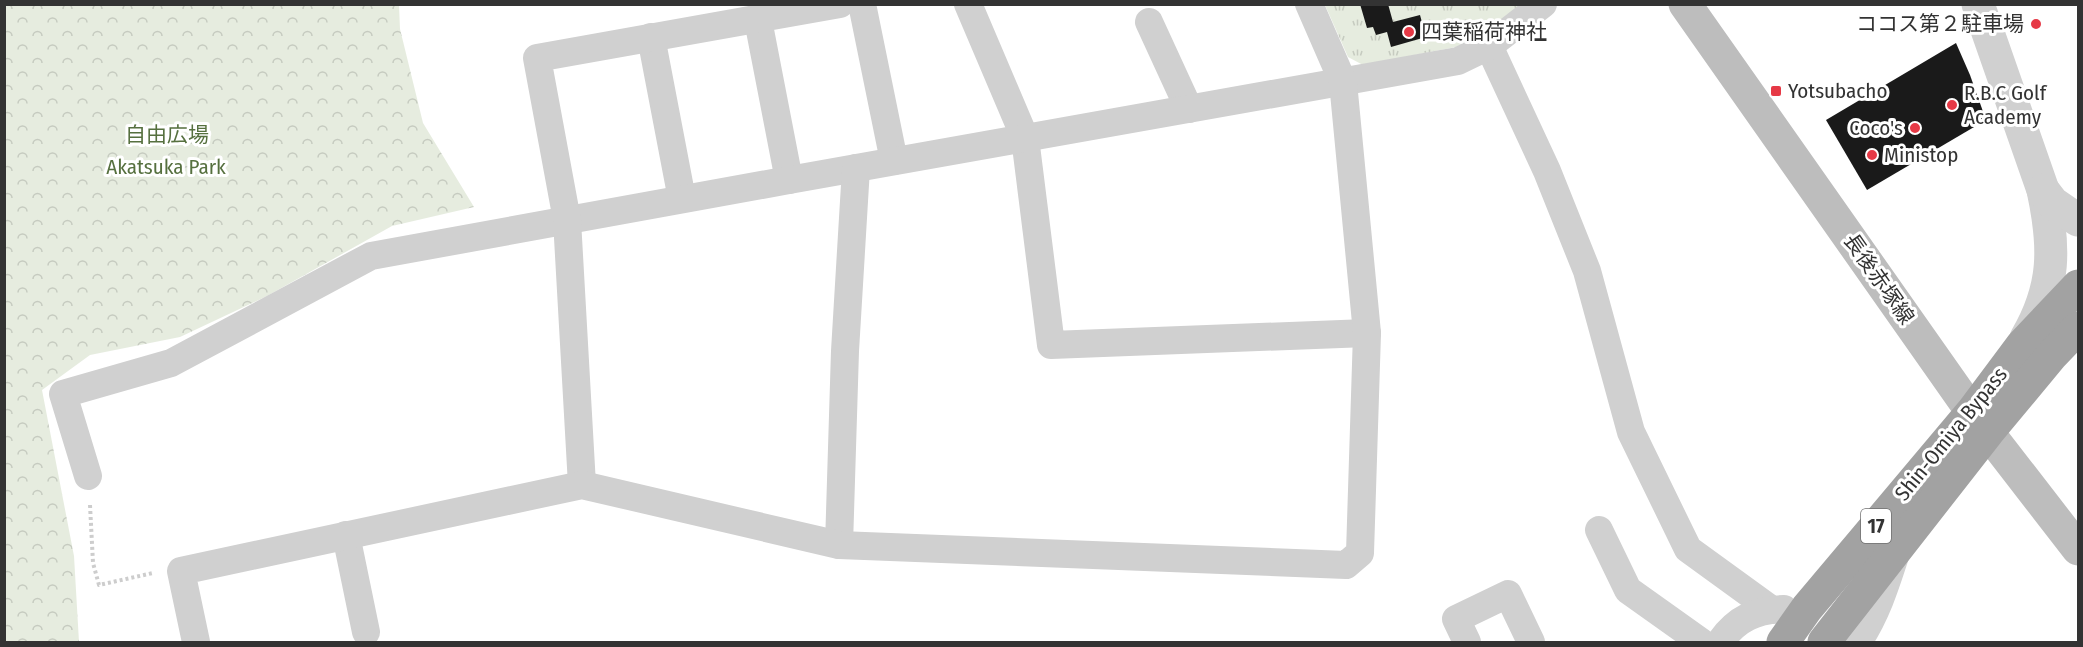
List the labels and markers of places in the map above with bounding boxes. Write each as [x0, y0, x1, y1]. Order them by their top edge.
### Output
place label: ココス第２駐車場 [1856, 11, 2024, 37]
marker: ココス第２駐車場 [2029, 17, 2043, 31]
place label: 四葉稲荷神社 [1421, 19, 1547, 45]
marker: 四葉稲荷神社 [1402, 25, 1416, 39]
place label: Yotsubacho [1788, 78, 1887, 104]
place label: R.B.C Golf Academy [1964, 80, 2048, 130]
marker: Yotsubacho [1769, 84, 1783, 98]
marker: R.B.C Golf Academy [1945, 98, 1959, 112]
place label: Coco's [1849, 115, 1903, 141]
marker: Coco's [1908, 121, 1922, 135]
place label: Ministop [1884, 142, 1958, 168]
marker: Ministop [1865, 148, 1879, 162]

